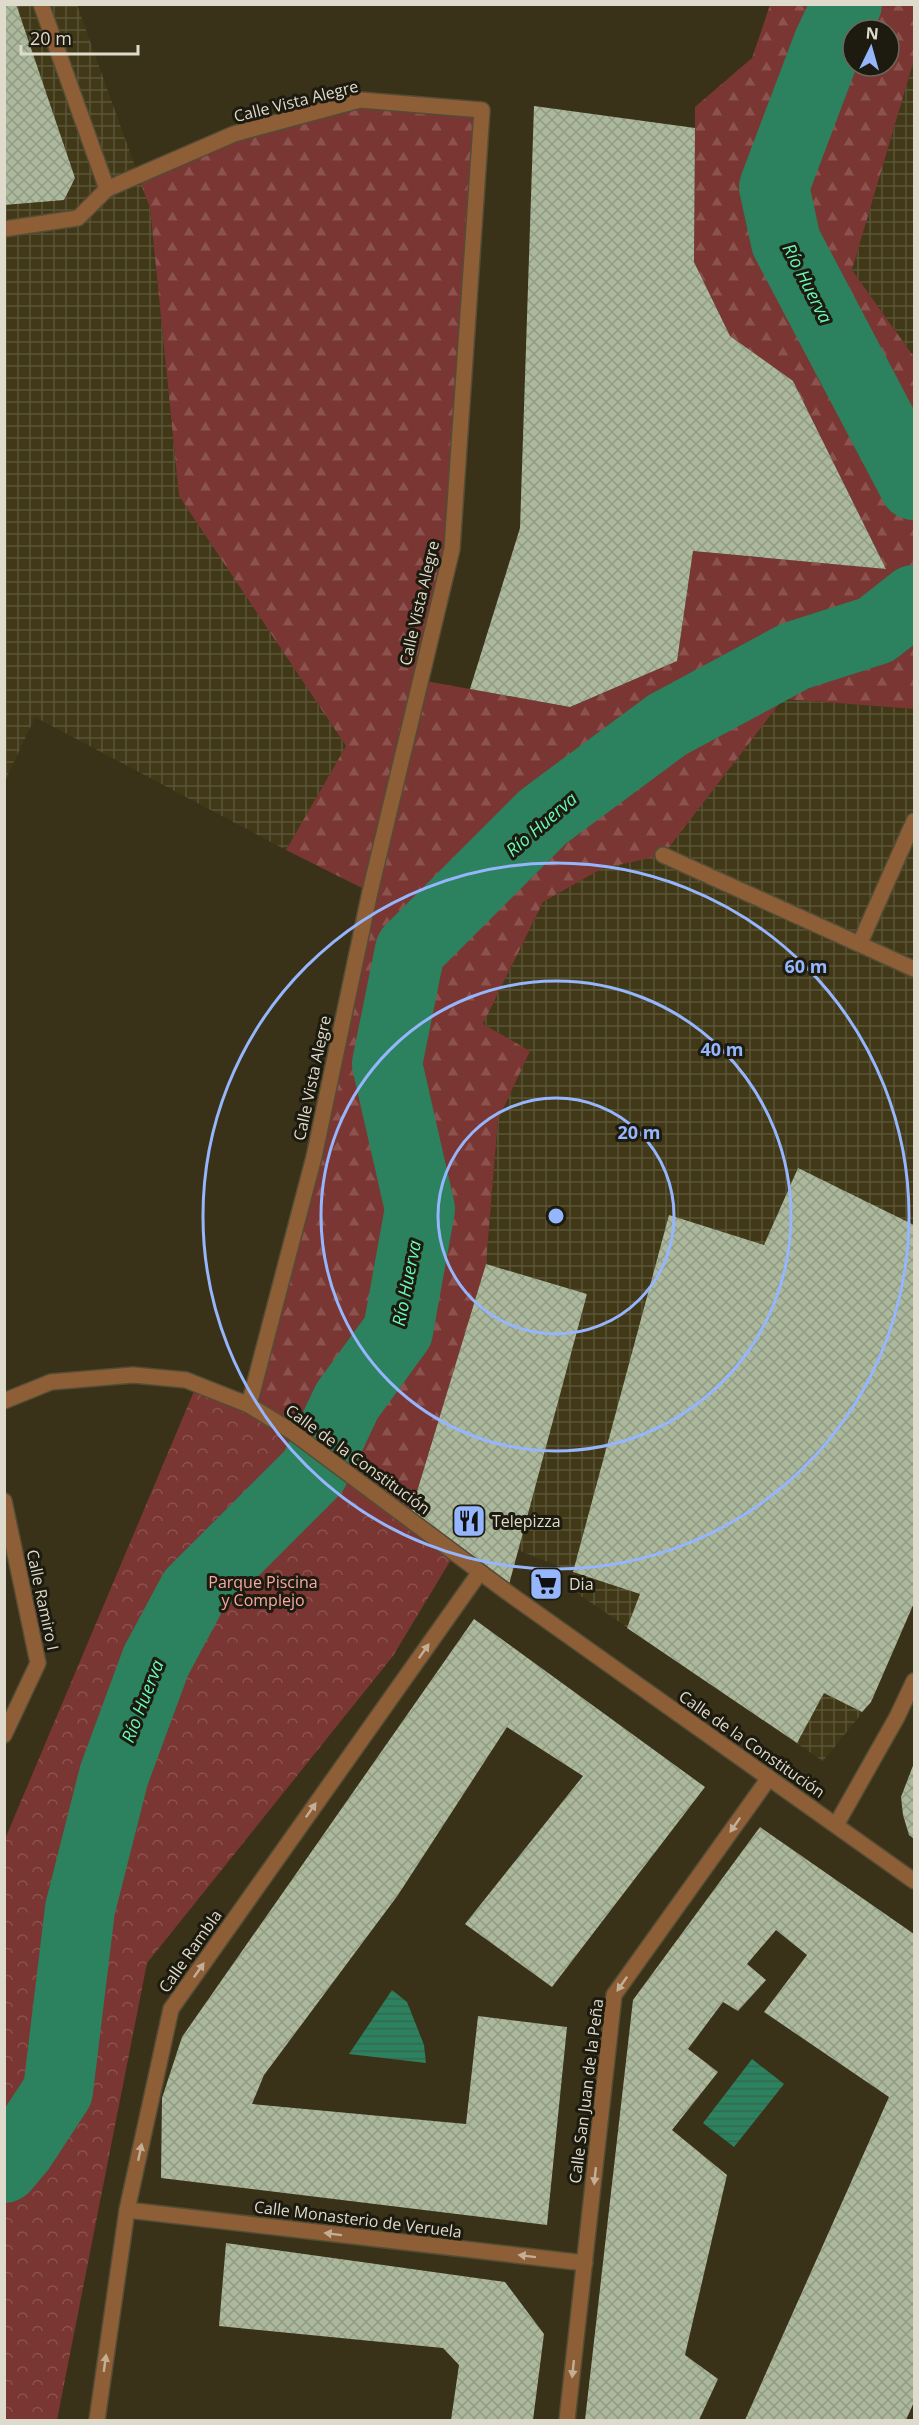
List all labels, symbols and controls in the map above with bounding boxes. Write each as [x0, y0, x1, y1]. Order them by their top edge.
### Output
scale bar [21, 18, 138, 56]
north arrow [841, 18, 901, 78]
text: N [865, 22, 880, 45]
text: 20 m [30, 26, 72, 50]
street label: Calle Vista Alegre [231, 75, 361, 127]
water label: Río Huerva [778, 239, 838, 327]
street label: Calle Vista Alegre [394, 538, 444, 668]
water label: Río Huerva [500, 786, 582, 862]
text: 60 m [785, 954, 827, 978]
street label: Calle Vista Alegre [288, 1013, 336, 1143]
text: 40 m [701, 1037, 743, 1061]
text: 20 m [618, 1120, 660, 1144]
centre of rings [546, 1206, 566, 1226]
water label: Río Huerva [386, 1238, 426, 1328]
street label: Calle de la Constitución [281, 1399, 435, 1519]
restaurant icon: Telepizza [451, 1503, 487, 1539]
place label: Telepizza [492, 1510, 561, 1532]
street label: Calle Ramiro I [22, 1548, 64, 1652]
supermarket icon: Dia [528, 1566, 564, 1602]
park label: Parque Piscina y Complejo [208, 1571, 318, 1611]
place label: Dia [569, 1573, 594, 1595]
one-way arrow [418, 1644, 430, 1660]
water label: Río Huerva [115, 1656, 169, 1746]
street label: Calle de la Constitución [675, 1685, 829, 1803]
one-way arrow [305, 1803, 317, 1819]
one-way arrow [729, 1817, 741, 1833]
street label: Calle Rambla [153, 1905, 227, 1997]
one-way arrow [192, 1962, 204, 1977]
one-way arrow [616, 1976, 628, 1992]
street label: Calle San Juan de la Peña [564, 1997, 608, 2185]
one-way arrow [136, 2143, 145, 2162]
one-way arrow [590, 2166, 599, 2185]
street label: Calle Monasterio de Veruela [253, 2195, 463, 2243]
one-way arrow [324, 2229, 343, 2238]
one-way arrow [517, 2252, 536, 2261]
one-way arrow [101, 2353, 110, 2372]
one-way arrow [568, 2360, 578, 2379]

